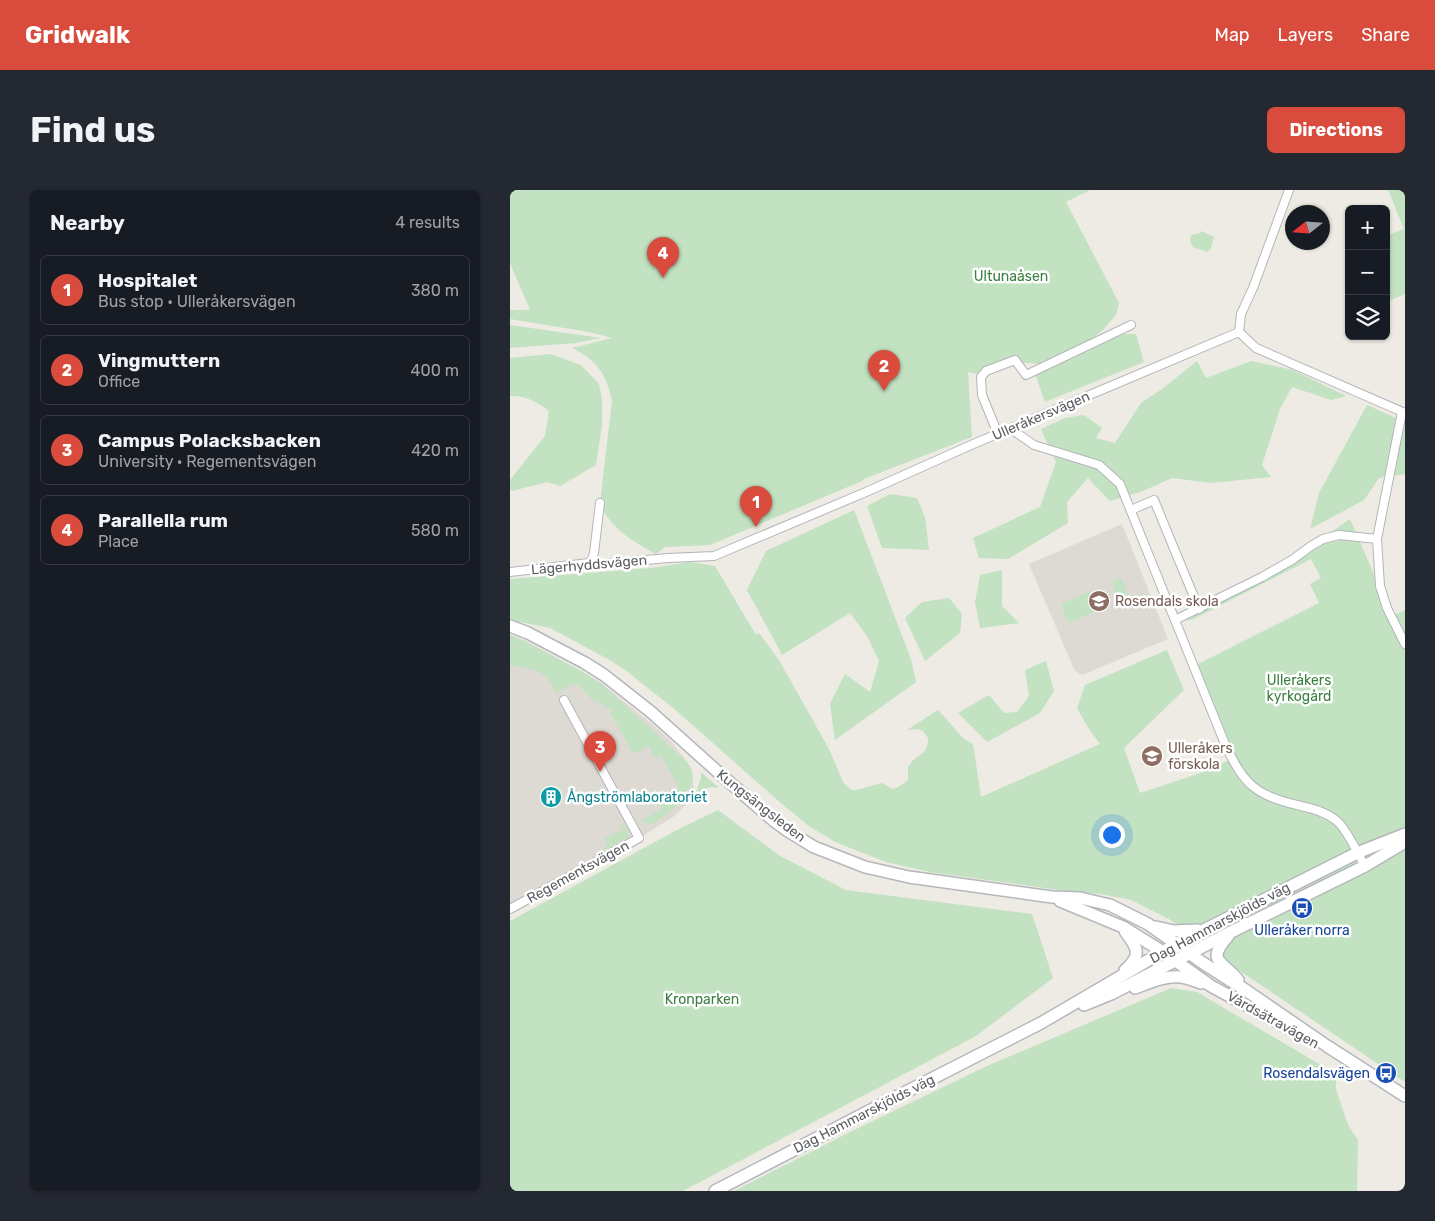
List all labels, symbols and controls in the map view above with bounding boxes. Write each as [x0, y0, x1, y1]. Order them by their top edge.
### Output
text: Gridwalk [25, 21, 130, 49]
text: Map [1215, 24, 1250, 46]
text: Layers [1278, 24, 1333, 46]
text: Share [1361, 24, 1410, 46]
button: Directions [1267, 107, 1405, 153]
text: Find us [30, 109, 155, 151]
north arrow [1285, 205, 1330, 250]
map controls [1345, 205, 1390, 340]
button: + [1345, 205, 1390, 250]
text: Nearby [50, 210, 125, 235]
text: 4 results [395, 213, 460, 232]
pin: 4 [647, 237, 679, 278]
button: − [1345, 250, 1390, 295]
park label: Ultunaåsen [974, 268, 1048, 285]
text: Hospitalet [98, 269, 197, 292]
text: 1 [63, 281, 71, 300]
text: 380 m [411, 281, 459, 300]
text: Bus stop · Ulleråkersvägen [98, 292, 296, 311]
button: layers [1345, 295, 1390, 340]
text: Vingmuttern [98, 349, 220, 372]
pin: 2 [868, 350, 900, 391]
text: 2 [62, 361, 72, 380]
text: 400 m [411, 361, 459, 380]
text: Office [98, 372, 140, 391]
street label: Ulleråkersvägen [990, 388, 1092, 444]
text: Campus Polacksbacken [98, 429, 321, 452]
text: 3 [62, 441, 72, 460]
text: 420 m [411, 441, 459, 460]
text: University · Regementsvägen [98, 452, 317, 471]
pin: 1 [740, 486, 772, 527]
text: Parallella rum [98, 509, 228, 532]
text: 4 [62, 521, 72, 540]
text: 580 m [411, 521, 459, 540]
text: Place [98, 532, 139, 551]
street label: Lägerhyddsvägen [530, 551, 648, 579]
school or university icon: Rosendals skola [1087, 589, 1111, 613]
place label: Rosendals skola [1115, 593, 1219, 610]
park label: Ulleråkers kyrkogård [1267, 672, 1331, 705]
pin: 3 [584, 731, 616, 772]
place label: Ulleråkers förskola [1168, 740, 1233, 773]
school or university icon: Ulleråkers förskola [1140, 744, 1164, 768]
street label: Kungsängsleden [713, 766, 809, 846]
building icon: Ångströmlaboratoriet [539, 785, 563, 809]
place label: Ångströmlaboratoriet [567, 788, 708, 806]
your location [1099, 822, 1125, 848]
street label: Regementsvägen [524, 837, 632, 907]
street label: Dag Hammarskjölds väg [1147, 879, 1293, 967]
bus stop icon: Ulleråker norra [1290, 896, 1314, 920]
place label: Ulleråker norra [1254, 922, 1350, 939]
street label: Vårdsätravägen [1224, 988, 1322, 1052]
park label: Kronparken [665, 991, 739, 1008]
bus stop icon: Rosendalsvägen [1374, 1061, 1398, 1085]
place label: Rosendalsvägen [1263, 1065, 1370, 1082]
street label: Dag Hammarskjölds väg [791, 1071, 937, 1157]

